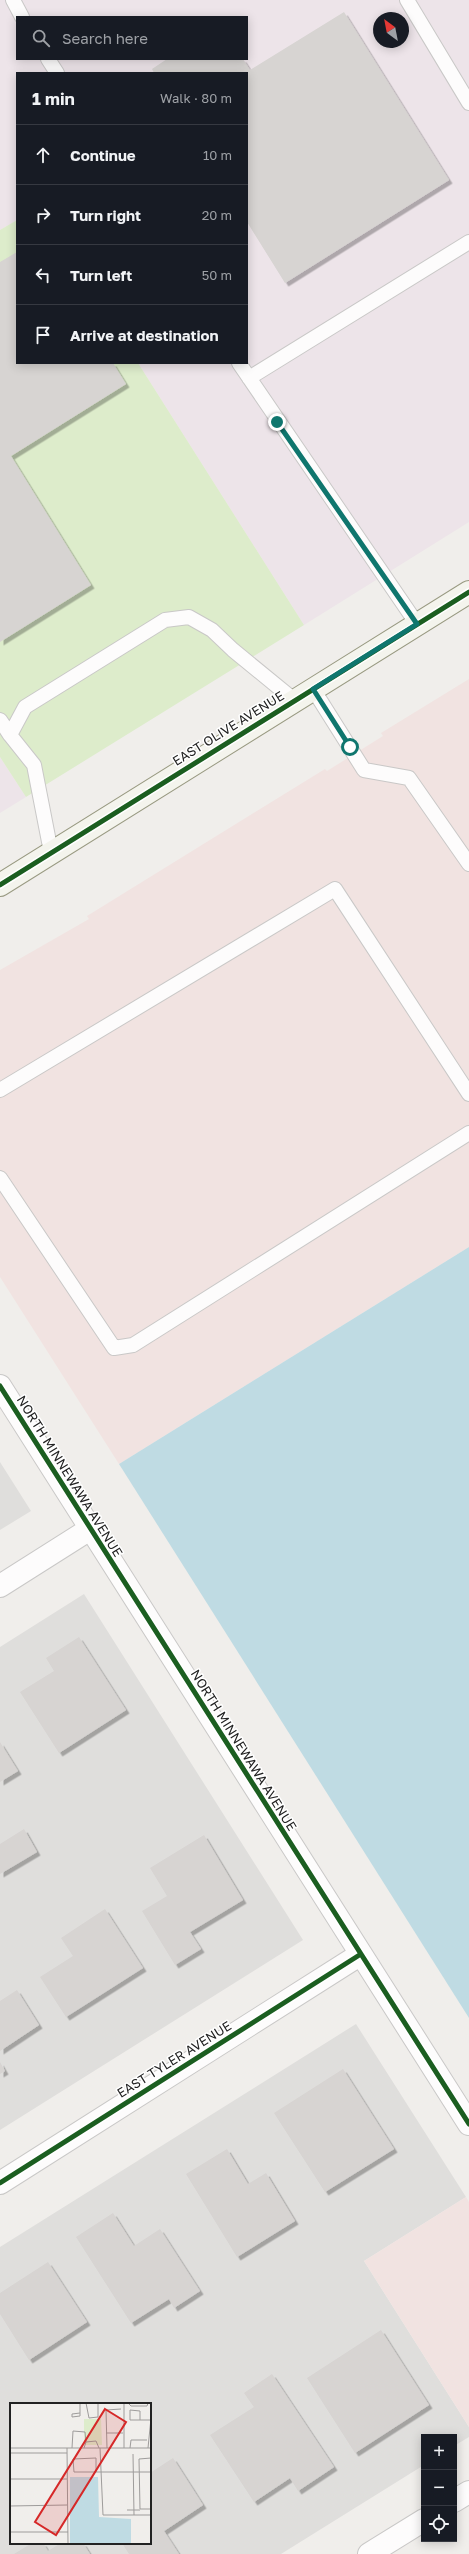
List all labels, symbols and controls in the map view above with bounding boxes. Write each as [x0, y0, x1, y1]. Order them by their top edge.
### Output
north arrow [373, 12, 409, 48]
search box [16, 16, 248, 60]
icon: search [30, 27, 52, 49]
text: Search here [62, 29, 148, 47]
text: 1 min [32, 88, 75, 109]
text: Walk · 80 m [160, 90, 232, 106]
icon: ahead [32, 144, 54, 166]
text: Continue [70, 146, 136, 164]
text: 10 m [203, 147, 232, 163]
icon: right [32, 204, 54, 226]
text: Turn right [70, 206, 141, 224]
text: 20 m [202, 207, 232, 223]
icon: left [32, 264, 54, 286]
text: Turn left [70, 266, 132, 284]
text: 50 m [202, 267, 232, 283]
icon: arrive [32, 324, 54, 346]
text: Arrive at destination [70, 326, 219, 344]
route end [268, 413, 286, 431]
street label: EAST OLIVE AVENUE [169, 687, 287, 769]
route start [341, 738, 359, 756]
street label: NORTH MINNEWAWA AVENUE [14, 1392, 126, 1560]
street label: NORTH MINNEWAWA AVENUE [188, 1666, 300, 1834]
street label: EAST TYLER AVENUE [114, 2017, 234, 2101]
inset map [10, 2403, 151, 2544]
map controls [421, 2434, 457, 2542]
button: + [421, 2434, 457, 2470]
button: − [421, 2470, 457, 2506]
button: locate [421, 2506, 457, 2542]

